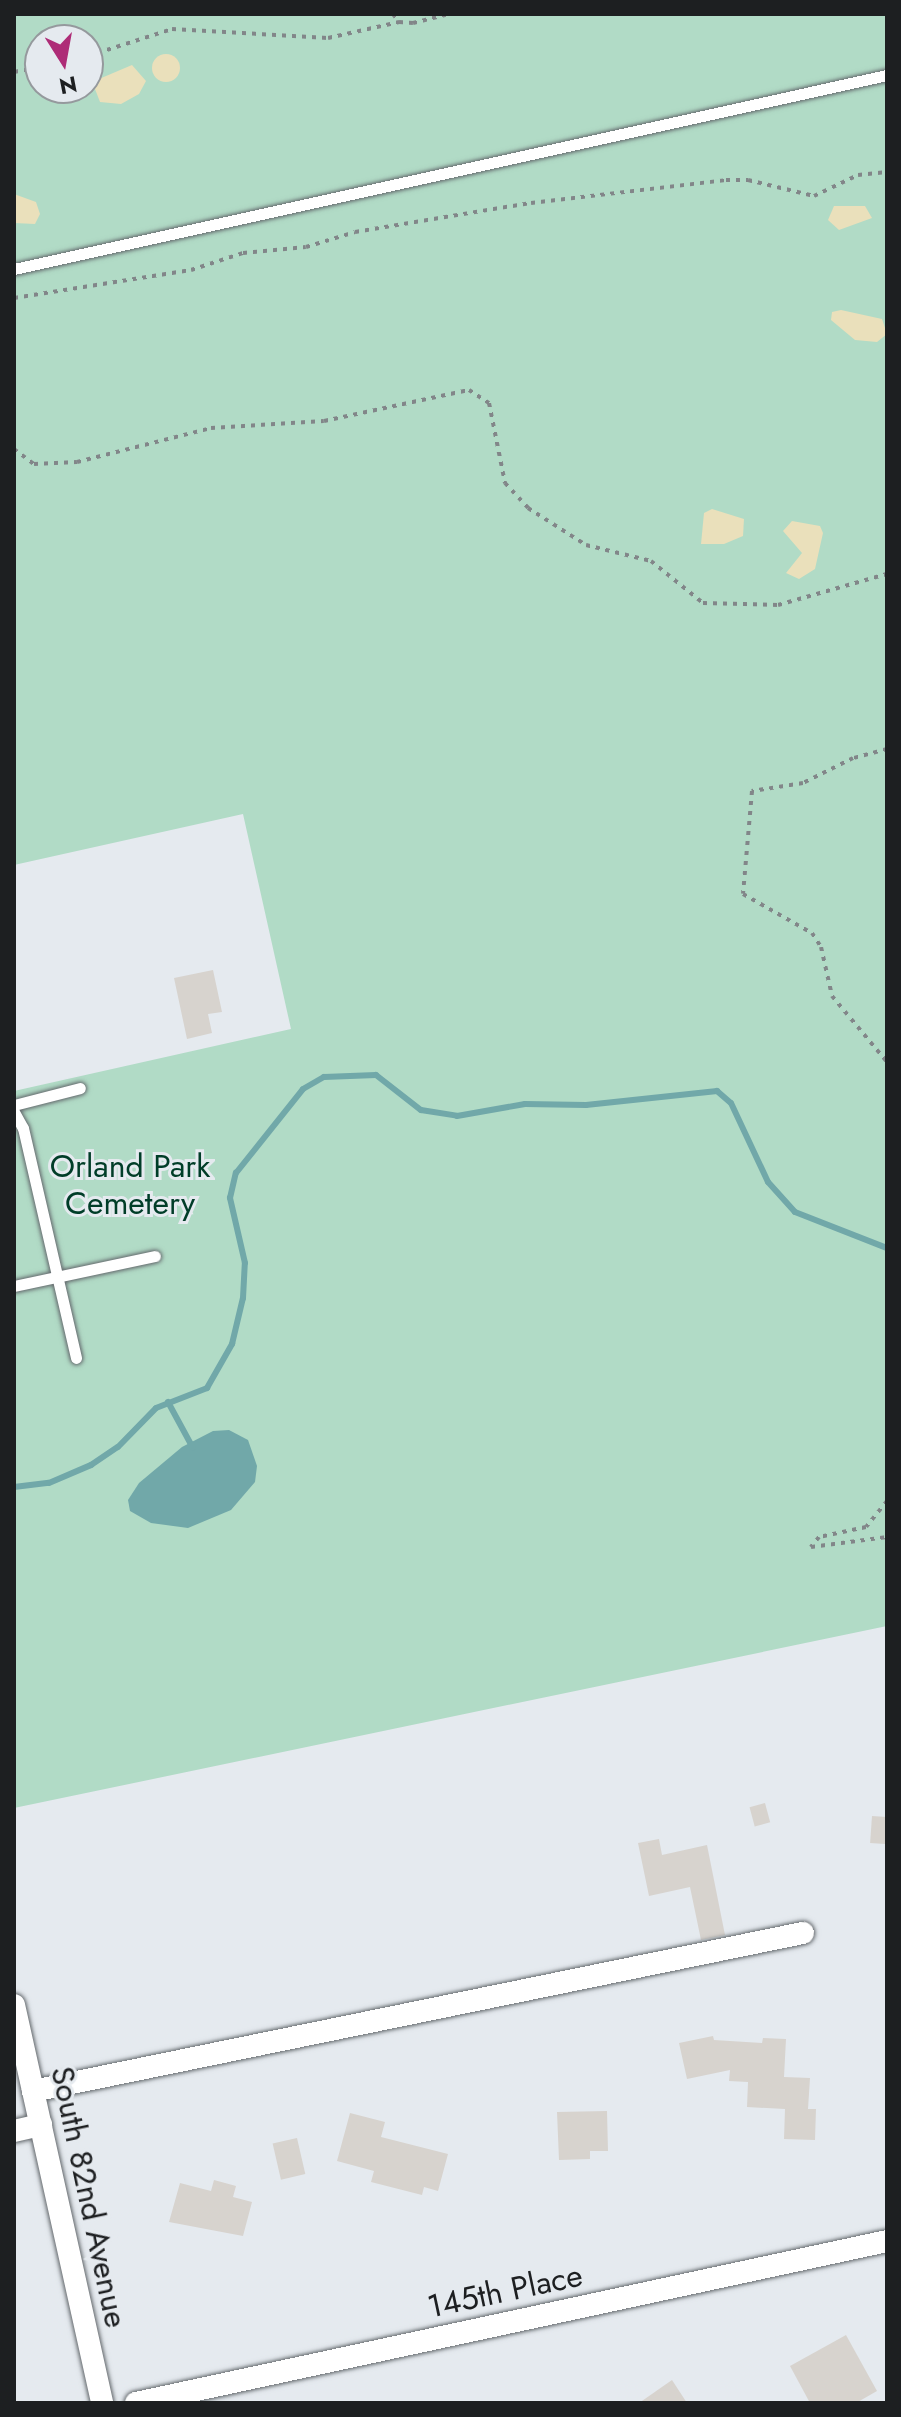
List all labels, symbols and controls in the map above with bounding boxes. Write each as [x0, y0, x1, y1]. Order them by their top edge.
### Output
north arrow [24, 24, 104, 104]
text: N [57, 68, 80, 103]
park label: Orland Park Cemetery [50, 1148, 210, 1223]
street label: South 82nd Avenue [43, 2063, 135, 2331]
street label: 145th Place [424, 2256, 586, 2326]

